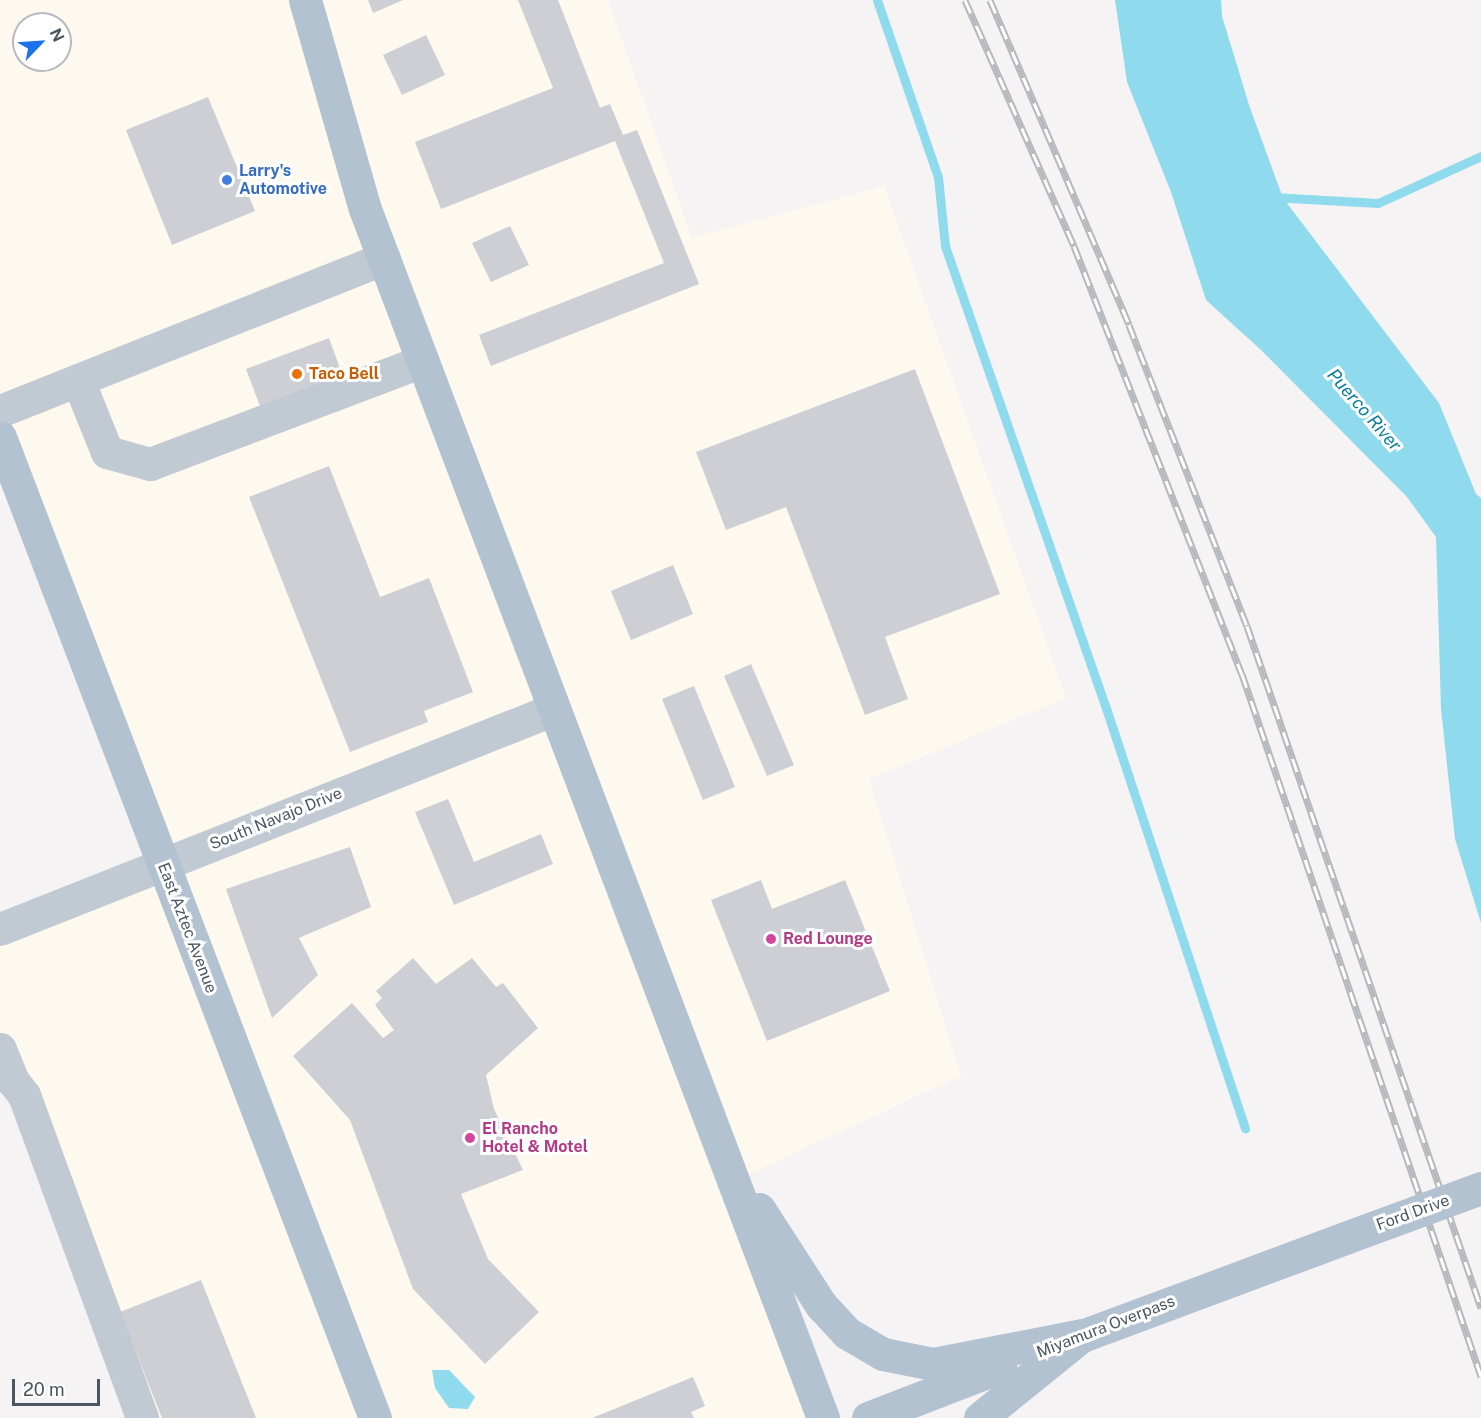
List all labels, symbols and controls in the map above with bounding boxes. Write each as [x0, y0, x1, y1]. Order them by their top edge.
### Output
north arrow [12, 12, 72, 72]
text: N [46, 25, 68, 45]
place label: Larry's Automotive [239, 161, 327, 199]
marker: Larry's Automotive [220, 173, 234, 187]
place label: Taco Bell [309, 364, 379, 384]
water label: Puerco River [1322, 364, 1406, 456]
marker: Taco Bell [290, 367, 304, 381]
street label: South Navajo Drive [207, 784, 345, 854]
street label: East Aztec Avenue [153, 860, 221, 996]
place label: Red Lounge [783, 929, 873, 949]
marker: Red Lounge [764, 932, 778, 946]
place label: El Rancho Hotel & Motel [482, 1119, 588, 1157]
marker: El Rancho Hotel & Motel [463, 1131, 477, 1145]
street label: Ford Drive [1374, 1191, 1452, 1235]
street label: Miyamura Overpass [1034, 1292, 1178, 1362]
scale bar [15, 1367, 104, 1405]
text: 20 m [23, 1379, 65, 1400]

